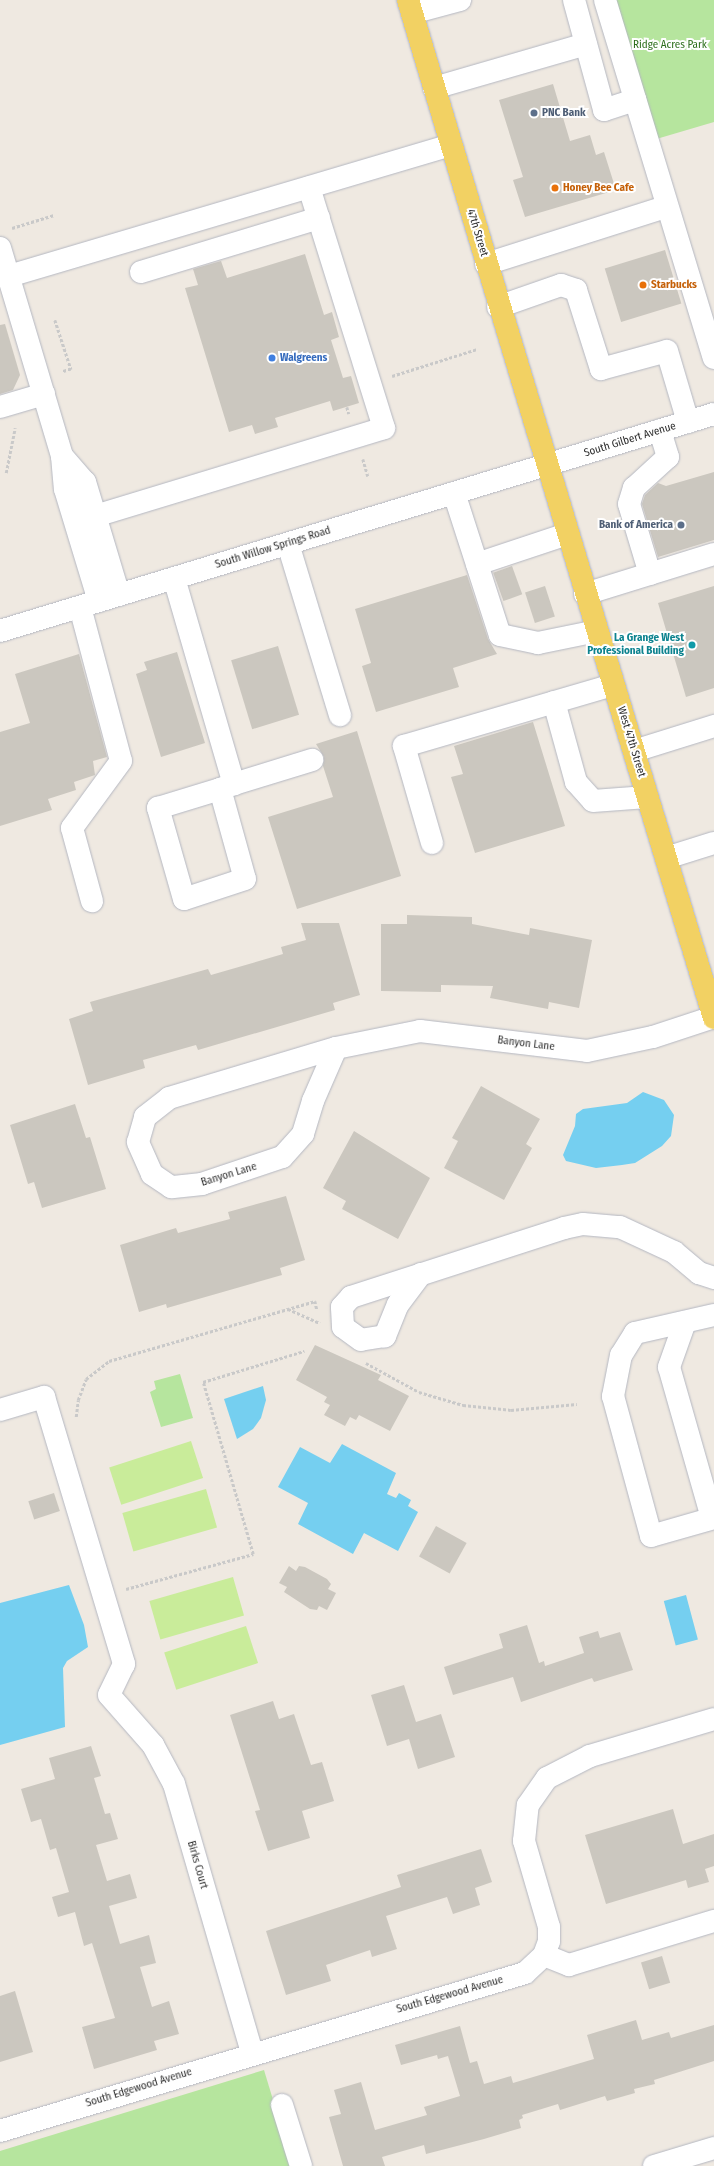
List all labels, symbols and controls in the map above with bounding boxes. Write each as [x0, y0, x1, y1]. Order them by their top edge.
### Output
park label: Ridge Acres Park [633, 38, 707, 52]
place label: PNC Bank [542, 106, 586, 120]
marker: PNC Bank [529, 108, 539, 118]
place label: Honey Bee Cafe [563, 181, 634, 195]
marker: Honey Bee Cafe [550, 183, 560, 193]
street label: 47th Street [464, 208, 490, 258]
place label: Starbucks [651, 278, 697, 292]
marker: Starbucks [638, 280, 648, 290]
place label: Walgreens [280, 351, 327, 365]
marker: Walgreens [267, 353, 277, 363]
street label: South Gilbert Avenue [582, 420, 678, 460]
place label: Bank of America [599, 518, 673, 532]
marker: Bank of America [676, 520, 686, 530]
street label: South Willow Springs Road [214, 524, 332, 572]
place label: La Grange West Professional Building [587, 632, 684, 658]
marker: La Grange West Professional Building [687, 640, 697, 650]
street label: West 47th Street [614, 705, 648, 779]
street label: Banyon Lane [497, 1034, 555, 1054]
street label: Banyon Lane [200, 1160, 258, 1190]
street label: Birks Court [184, 1839, 210, 1891]
street label: South Edgewood Avenue [395, 1973, 505, 2017]
street label: South Edgewood Avenue [84, 2066, 194, 2110]

